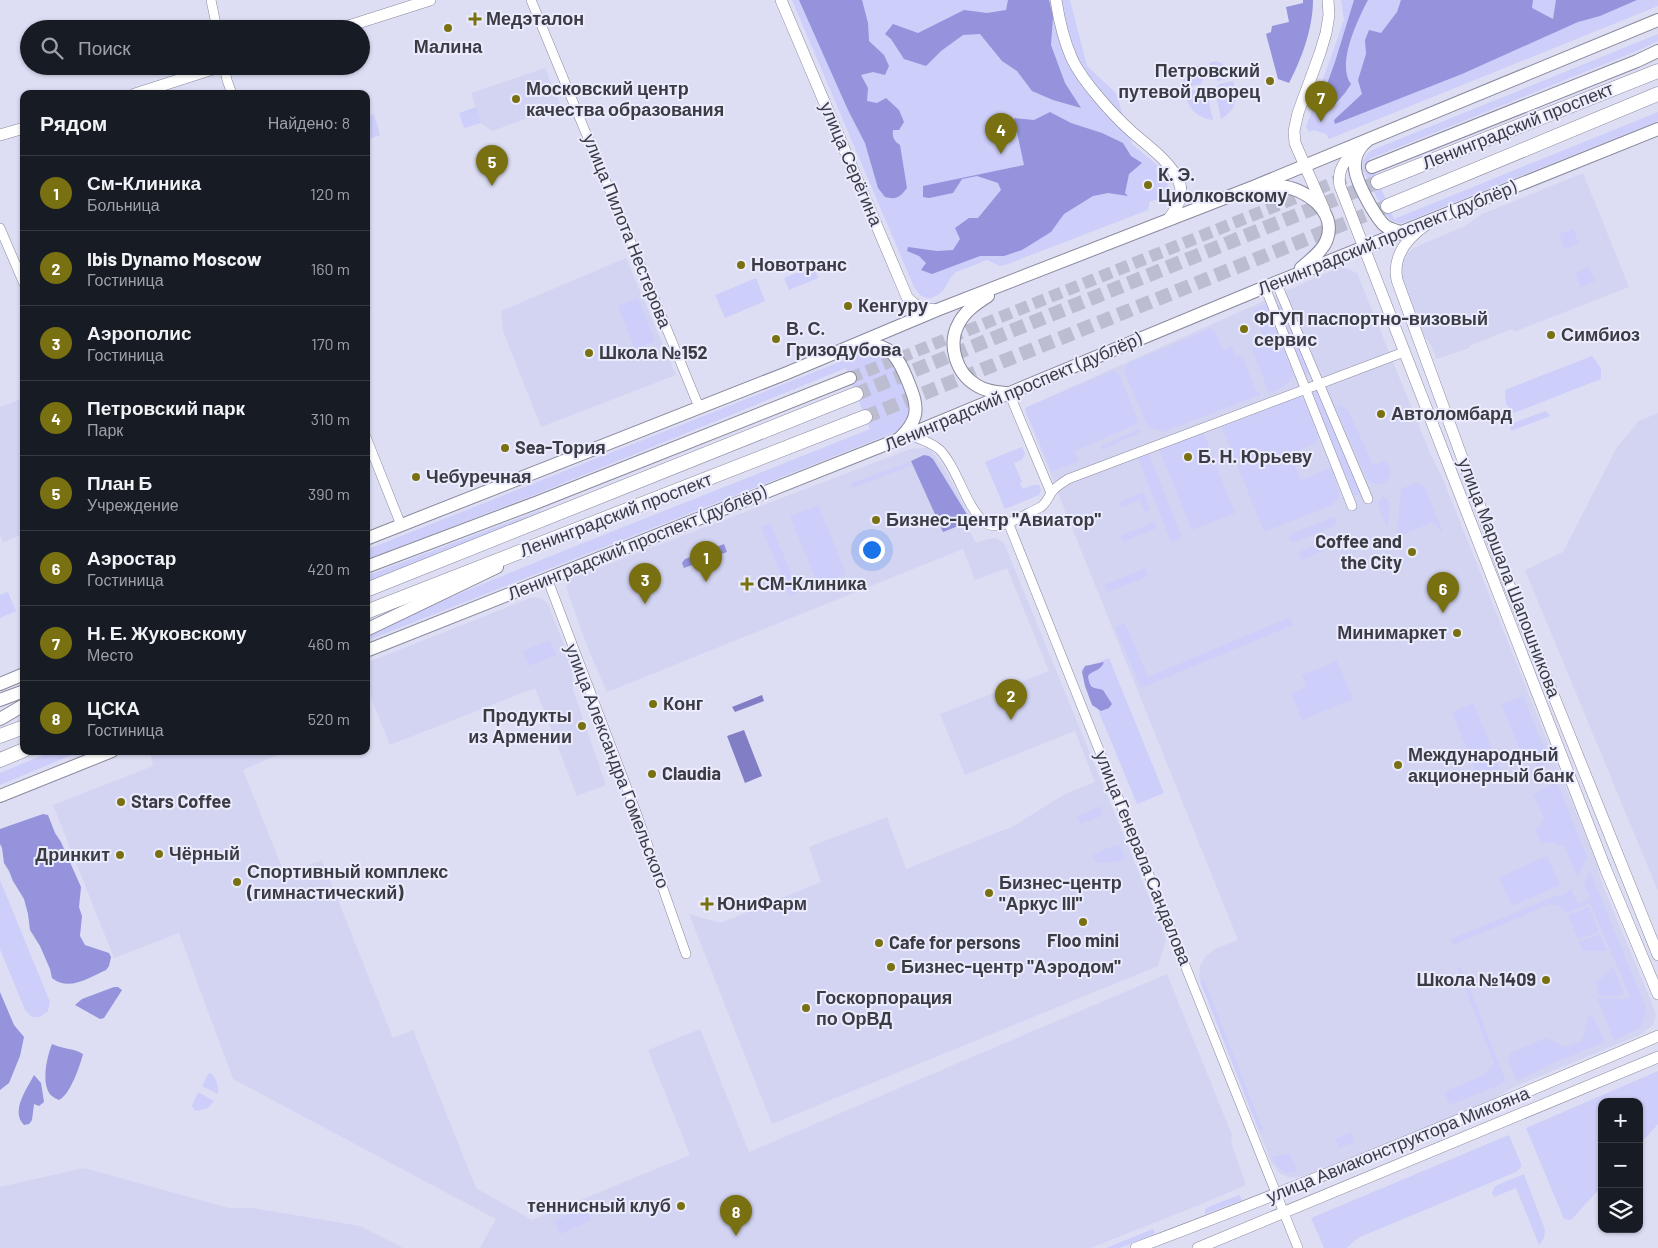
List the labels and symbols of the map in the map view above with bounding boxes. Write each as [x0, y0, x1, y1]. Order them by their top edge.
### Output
place label: Медэталон [486, 7, 584, 29]
marker: Медэталон [468, 12, 482, 26]
marker: Малина [442, 22, 454, 34]
place label: Малина [414, 35, 483, 57]
place label: Петровский путевой дворец [1118, 59, 1260, 102]
marker: Петровский путевой дворец [1264, 75, 1276, 87]
place label: Московский центр качества образования [526, 77, 724, 120]
street label: Ленинградский проспект [1419, 77, 1616, 174]
pin: 7 [1305, 81, 1337, 122]
marker: Московский центр качества образования [510, 93, 522, 105]
street label: улица Серёгина [816, 98, 888, 230]
pin: 4 [985, 113, 1017, 154]
street label: улица Пилота Нестерова [579, 130, 677, 332]
pin: 5 [476, 145, 508, 186]
place label: К. Э. Циолковскому [1158, 163, 1287, 206]
street label: Ленинградский проспект (дублёр) [1254, 175, 1519, 299]
marker: К. Э. Циолковскому [1142, 179, 1154, 191]
place label: Новотранс [751, 253, 847, 275]
marker: Новотранс [735, 259, 747, 271]
place label: Кенгуру [858, 294, 928, 316]
marker: Кенгуру [842, 300, 854, 312]
place label: ФГУП паспортно-визовый сервис [1254, 307, 1488, 350]
place label: В. С. Гризодубова [786, 317, 902, 360]
marker: ФГУП паспортно-визовый сервис [1238, 323, 1250, 335]
place label: Симбиоз [1561, 323, 1640, 345]
street label: Ленинградский проспект (дублёр) [881, 327, 1145, 455]
marker: Симбиоз [1545, 329, 1557, 341]
marker: В. С. Гризодубова [770, 333, 782, 345]
place label: Школа №152 [599, 341, 708, 363]
marker: Школа №152 [583, 347, 595, 359]
place label: Автоломбард [1391, 402, 1513, 424]
marker: Автоломбард [1375, 408, 1387, 420]
place label: Sea-Тория [515, 436, 606, 458]
marker: Sea-Тория [499, 442, 511, 454]
place label: Б. Н. Юрьеву [1198, 445, 1312, 467]
marker: Б. Н. Юрьеву [1182, 451, 1194, 463]
street label: улица Маршала Шапошникова [1454, 455, 1566, 702]
place label: Чебуречная [426, 465, 531, 487]
street label: Ленинградский проспект [516, 467, 715, 561]
marker: Чебуречная [410, 471, 422, 483]
street label: Ленинградский проспект (дублёр) [504, 480, 769, 604]
place label: Бизнес-центр "Авиатор" [886, 508, 1101, 530]
marker: Бизнес-центр "Авиатор" [870, 514, 882, 526]
place label: Coffee and the City [1315, 530, 1402, 573]
your location [859, 537, 885, 563]
pin: 1 [690, 541, 722, 582]
marker: Coffee and the City [1406, 546, 1418, 558]
pin: 3 [629, 563, 661, 604]
place label: СМ-Клиника [757, 572, 868, 594]
pin: 6 [1427, 572, 1459, 613]
marker: СМ-Клиника [741, 578, 753, 590]
place label: Минимаркет [1337, 621, 1447, 643]
marker: Минимаркет [1451, 627, 1463, 639]
street label: улица Александра Гомельского [561, 640, 675, 891]
pin: 2 [995, 679, 1027, 720]
place label: Конг [663, 692, 704, 714]
marker: Конг [647, 698, 659, 710]
place label: Продукты из Армении [468, 704, 572, 747]
marker: Продукты из Армении [576, 720, 588, 732]
place label: Международный акционерный банк [1408, 743, 1575, 786]
street label: улица Генерала Сандалова [1091, 747, 1197, 969]
marker: Международный акционерный банк [1392, 759, 1404, 771]
place label: Claudia [662, 762, 721, 784]
marker: Claudia [646, 768, 658, 780]
place label: Stars Coffee [131, 790, 231, 812]
marker: Stars Coffee [115, 796, 127, 808]
place label: Чёрный [169, 842, 240, 864]
place label: Дринкит [35, 843, 110, 865]
marker: Чёрный [153, 848, 165, 860]
marker: Дринкит [114, 849, 126, 861]
place label: Спортивный комплекс (гимнастический) [246, 860, 448, 903]
place label: Бизнес-центр "Аркус III" [999, 871, 1122, 914]
marker: Спортивный комплекс (гимнастический) [231, 876, 243, 888]
marker: Бизнес-центр "Аркус III" [983, 887, 995, 899]
place label: ЮниФарм [717, 892, 807, 914]
marker: ЮниФарм [701, 898, 713, 910]
marker: Floo mini [1077, 916, 1089, 928]
place label: Floo mini [1047, 929, 1119, 951]
place label: Cafe for persons [889, 931, 1021, 953]
marker: Cafe for persons [873, 937, 885, 949]
place label: Бизнес-центр "Аэродом" [901, 955, 1121, 977]
marker: Бизнес-центр "Аэродом" [885, 961, 897, 973]
place label: Школа №1409 [1416, 968, 1536, 990]
marker: Школа №1409 [1540, 974, 1552, 986]
place label: Госкорпорация по ОрВД [816, 986, 952, 1029]
marker: Госкорпорация по ОрВД [800, 1002, 812, 1014]
street label: улица Авиаконструктора Микояна [1263, 1081, 1533, 1207]
place label: теннисный клуб [527, 1194, 671, 1216]
pin: 8 [720, 1195, 752, 1236]
marker: теннисный клуб [675, 1200, 687, 1212]

